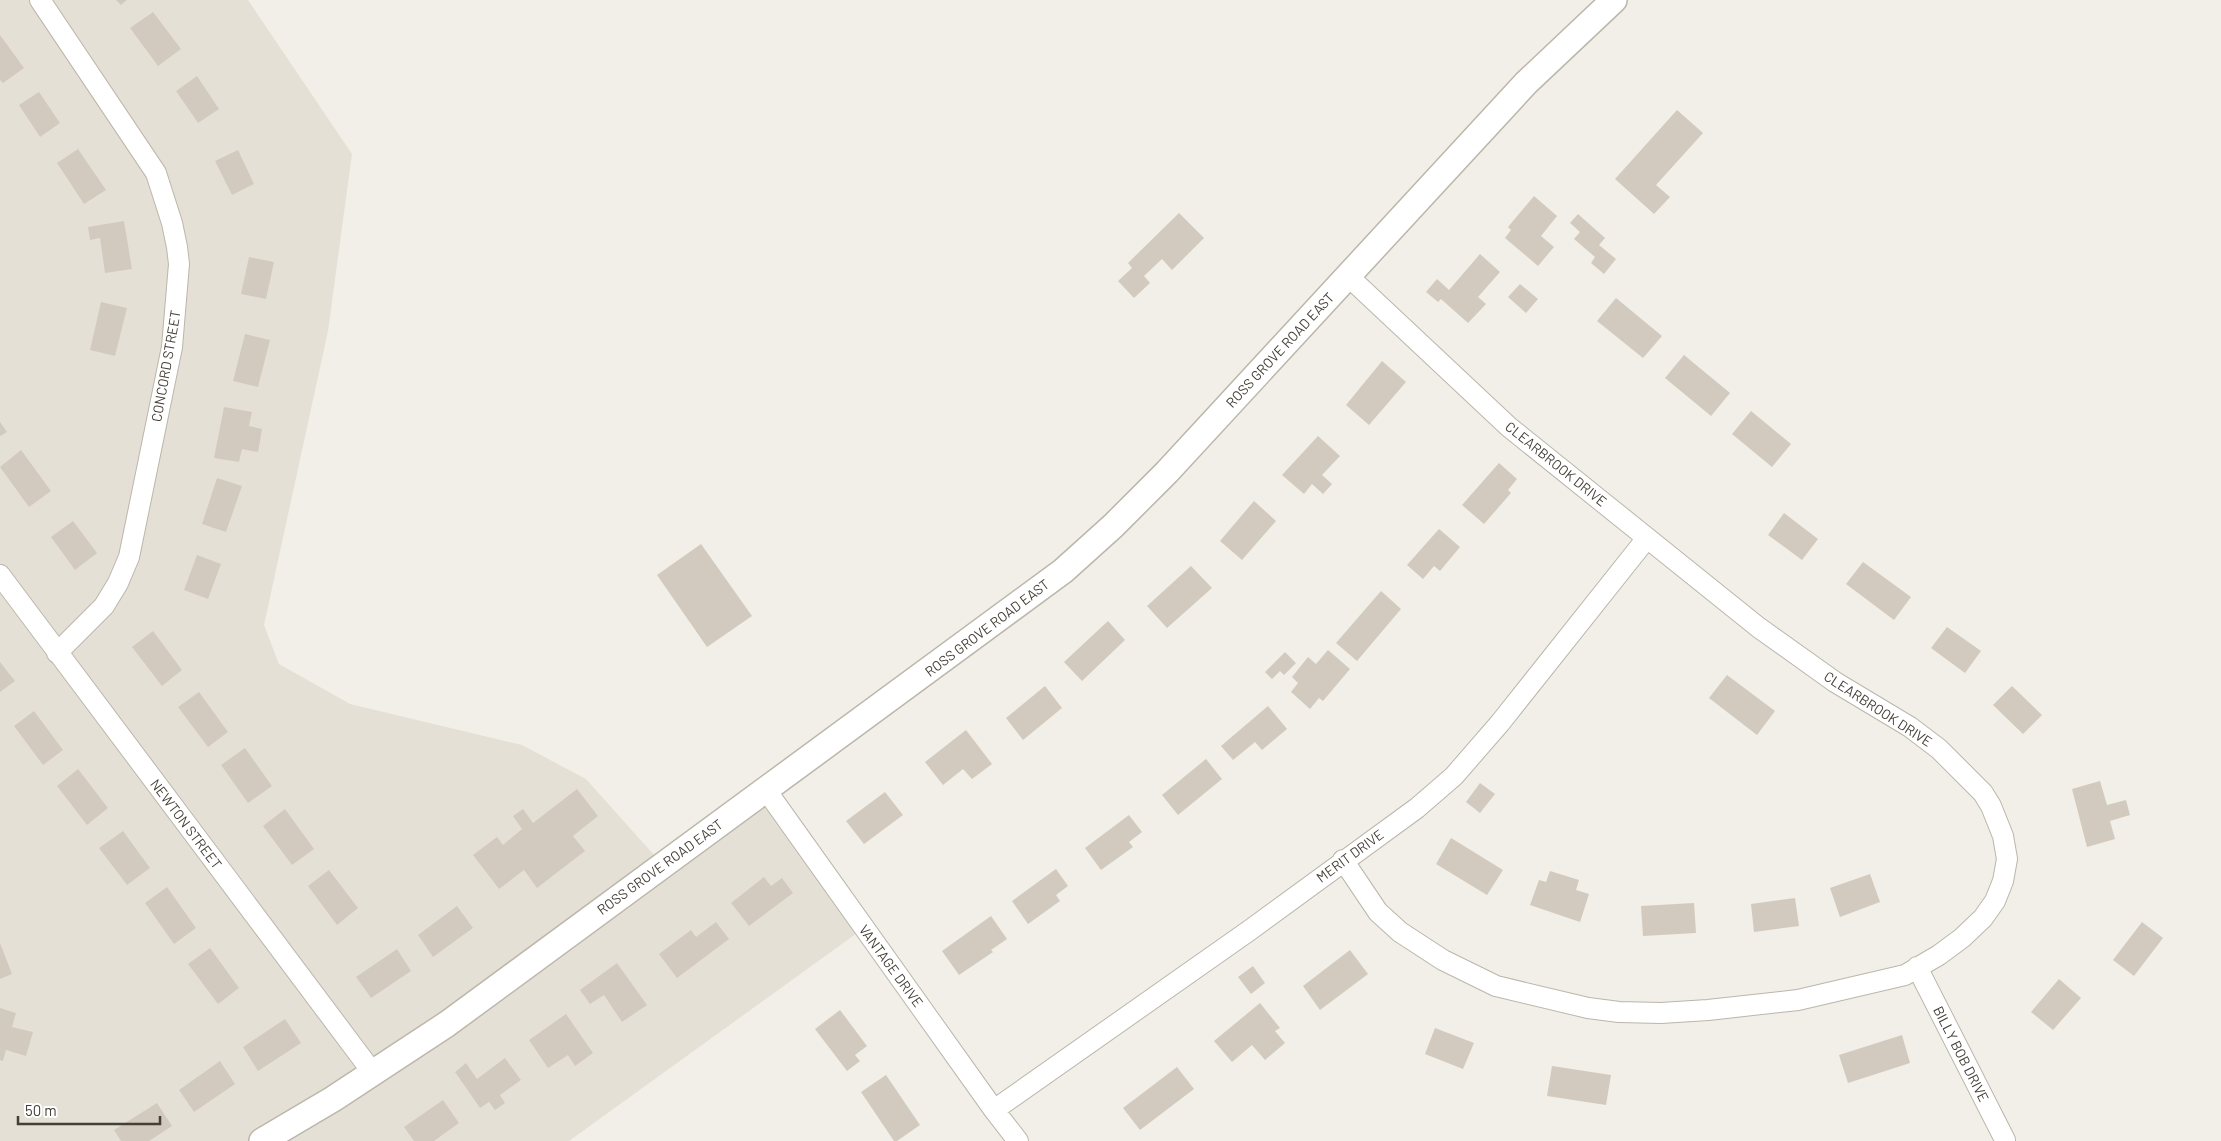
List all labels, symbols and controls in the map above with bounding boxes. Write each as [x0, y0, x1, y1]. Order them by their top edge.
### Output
street label: ROSS GROVE ROAD EAST [1222, 289, 1337, 411]
street label: CONCORD STREET [147, 309, 184, 423]
street label: CLEARBROOK DRIVE [1502, 418, 1610, 510]
street label: ROSS GROVE ROAD EAST [921, 575, 1052, 680]
street label: CLEARBROOK DRIVE [1821, 667, 1936, 750]
street label: NEWTON STREET [147, 776, 226, 872]
street label: ROSS GROVE ROAD EAST [594, 815, 726, 918]
street label: MERIT DRIVE [1313, 826, 1387, 886]
street label: VANTAGE DRIVE [856, 921, 927, 1010]
street label: BILLY BOB DRIVE [1930, 1003, 1993, 1104]
scale bar [18, 1094, 160, 1126]
text: 50 m [25, 1101, 57, 1119]

